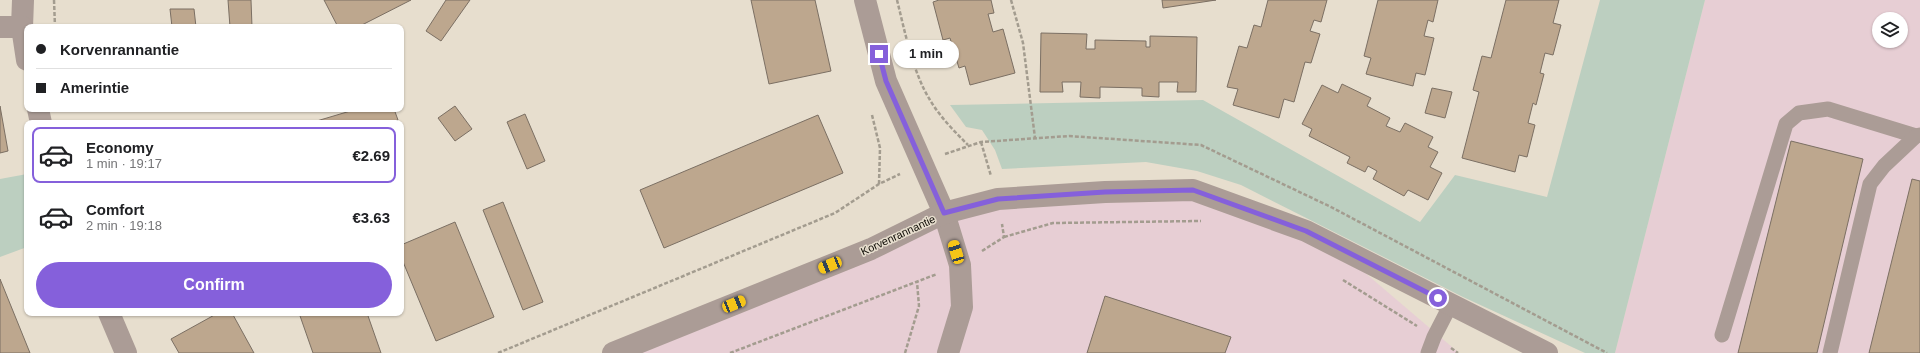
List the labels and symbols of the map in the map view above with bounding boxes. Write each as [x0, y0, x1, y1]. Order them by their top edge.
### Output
callout: 1 min [893, 40, 959, 68]
route end [870, 45, 888, 63]
street label: Korvenrannantie [859, 213, 937, 257]
car [947, 239, 965, 265]
car [817, 255, 843, 275]
route start [1429, 289, 1447, 307]
car [721, 294, 747, 314]

